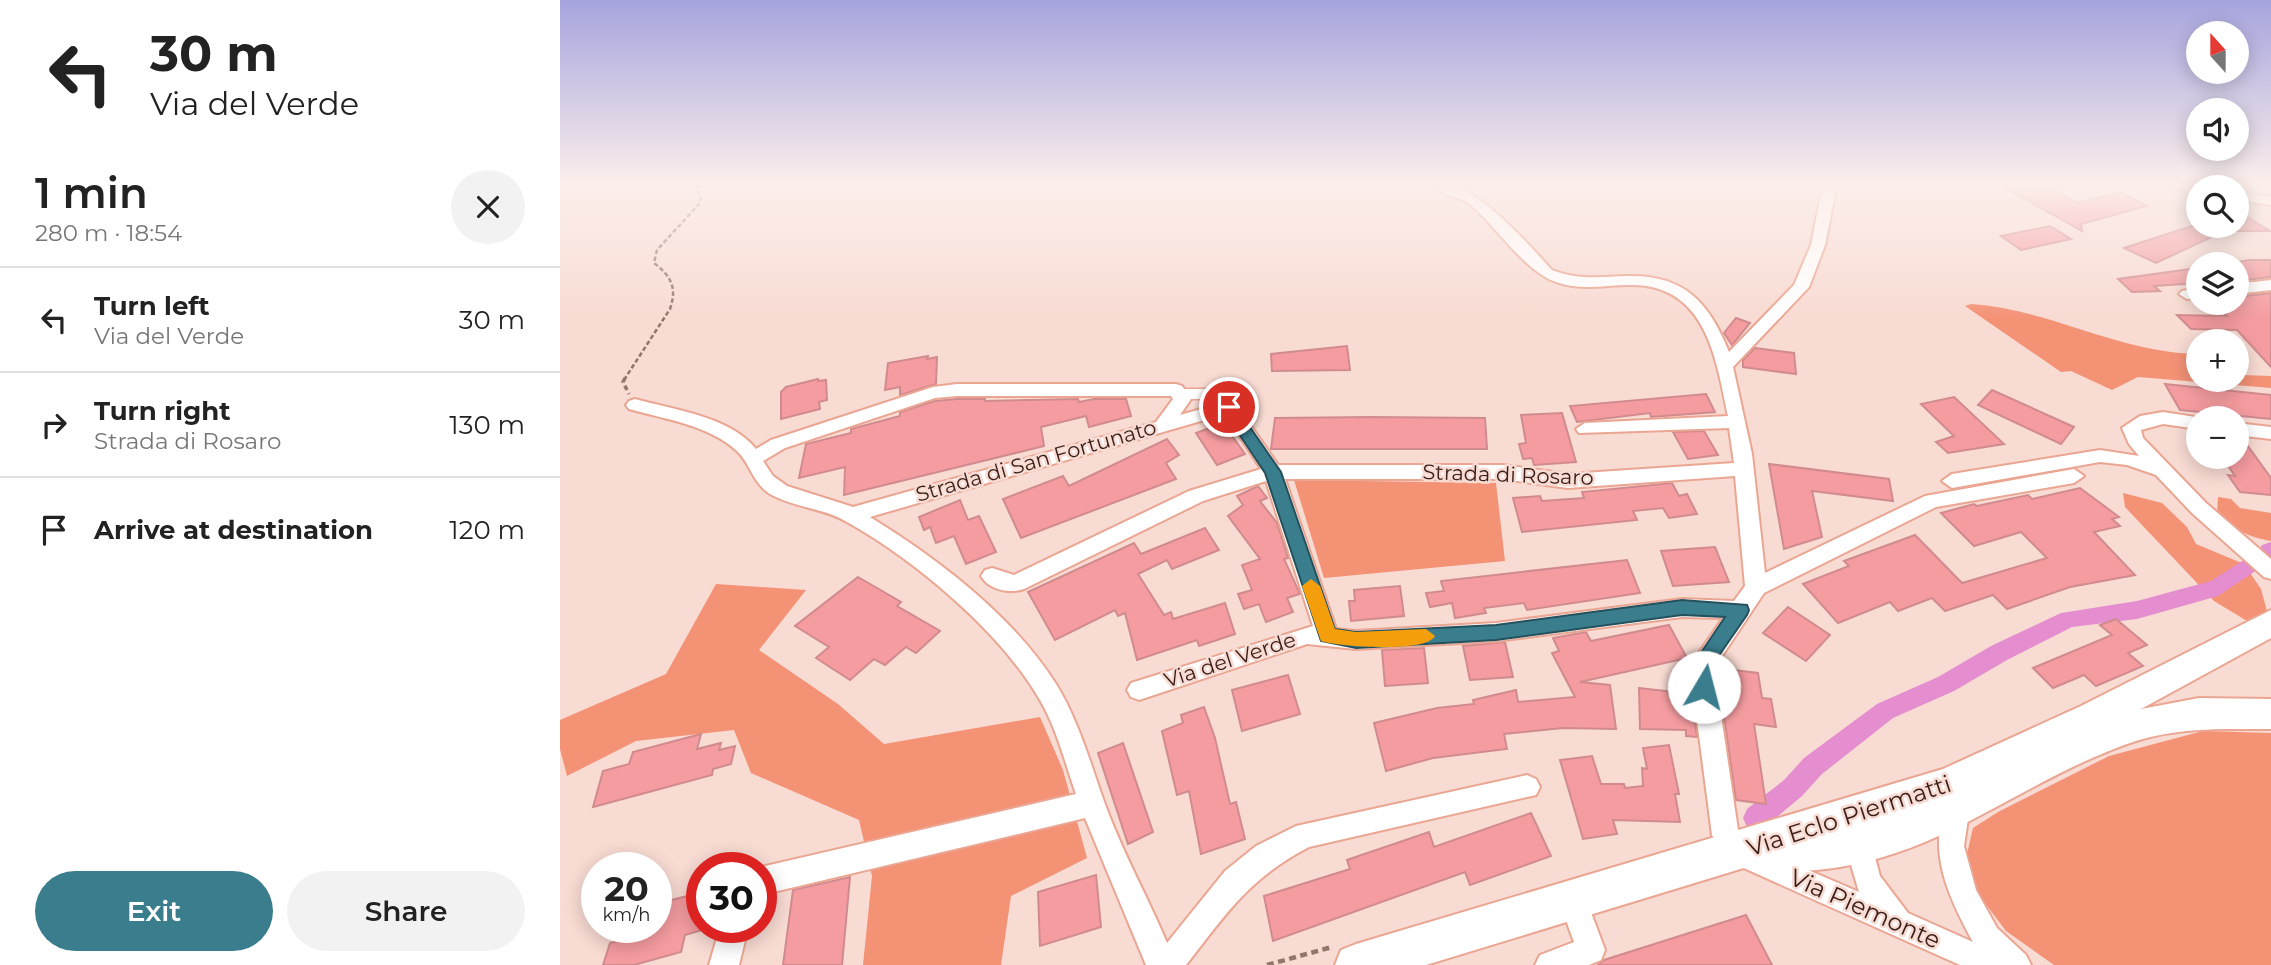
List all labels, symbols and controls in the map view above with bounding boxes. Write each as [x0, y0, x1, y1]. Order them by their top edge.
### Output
north arrow [2186, 21, 2249, 84]
map controls [2186, 21, 2249, 469]
text: 30 m [150, 24, 278, 83]
icon: left [35, 28, 126, 119]
text: Via del Verde [150, 84, 359, 123]
button: sound [2186, 98, 2249, 161]
text: 1 min [35, 167, 148, 219]
button: close [451, 170, 525, 244]
button: search [2186, 175, 2249, 238]
text: 280 m · 18:54 [35, 219, 182, 247]
button: layers [2186, 252, 2249, 315]
text: Turn left [94, 290, 210, 322]
icon: left [35, 301, 73, 339]
text: 30 m [459, 304, 525, 336]
text: Via del Verde [94, 322, 244, 350]
button: + [2186, 329, 2249, 392]
pin [1199, 377, 1259, 437]
icon: arrive [1210, 388, 1248, 426]
text: Turn right [94, 395, 230, 427]
icon: right [35, 406, 73, 444]
button: − [2186, 406, 2249, 469]
text: 130 m [449, 409, 525, 441]
street label: Strada di San Fortunato [913, 414, 1159, 507]
text: Strada di Rosaro [94, 427, 282, 455]
street label: Strada di Rosaro [1422, 459, 1594, 490]
icon: arrive [35, 511, 73, 549]
text: Arrive at destination [94, 514, 373, 546]
text: 120 m [449, 514, 525, 546]
street label: Via del Verde [1161, 626, 1299, 693]
position arrow [1667, 650, 1741, 724]
street label: Via Eclo Piermatti [1743, 769, 1955, 862]
speed limit sign: 30 [686, 852, 777, 943]
street label: Via Piemonte [1785, 862, 1945, 955]
text: 20 [604, 867, 649, 910]
button: Exit [35, 871, 273, 951]
button: Share [287, 871, 525, 951]
text: km/h [602, 904, 651, 926]

